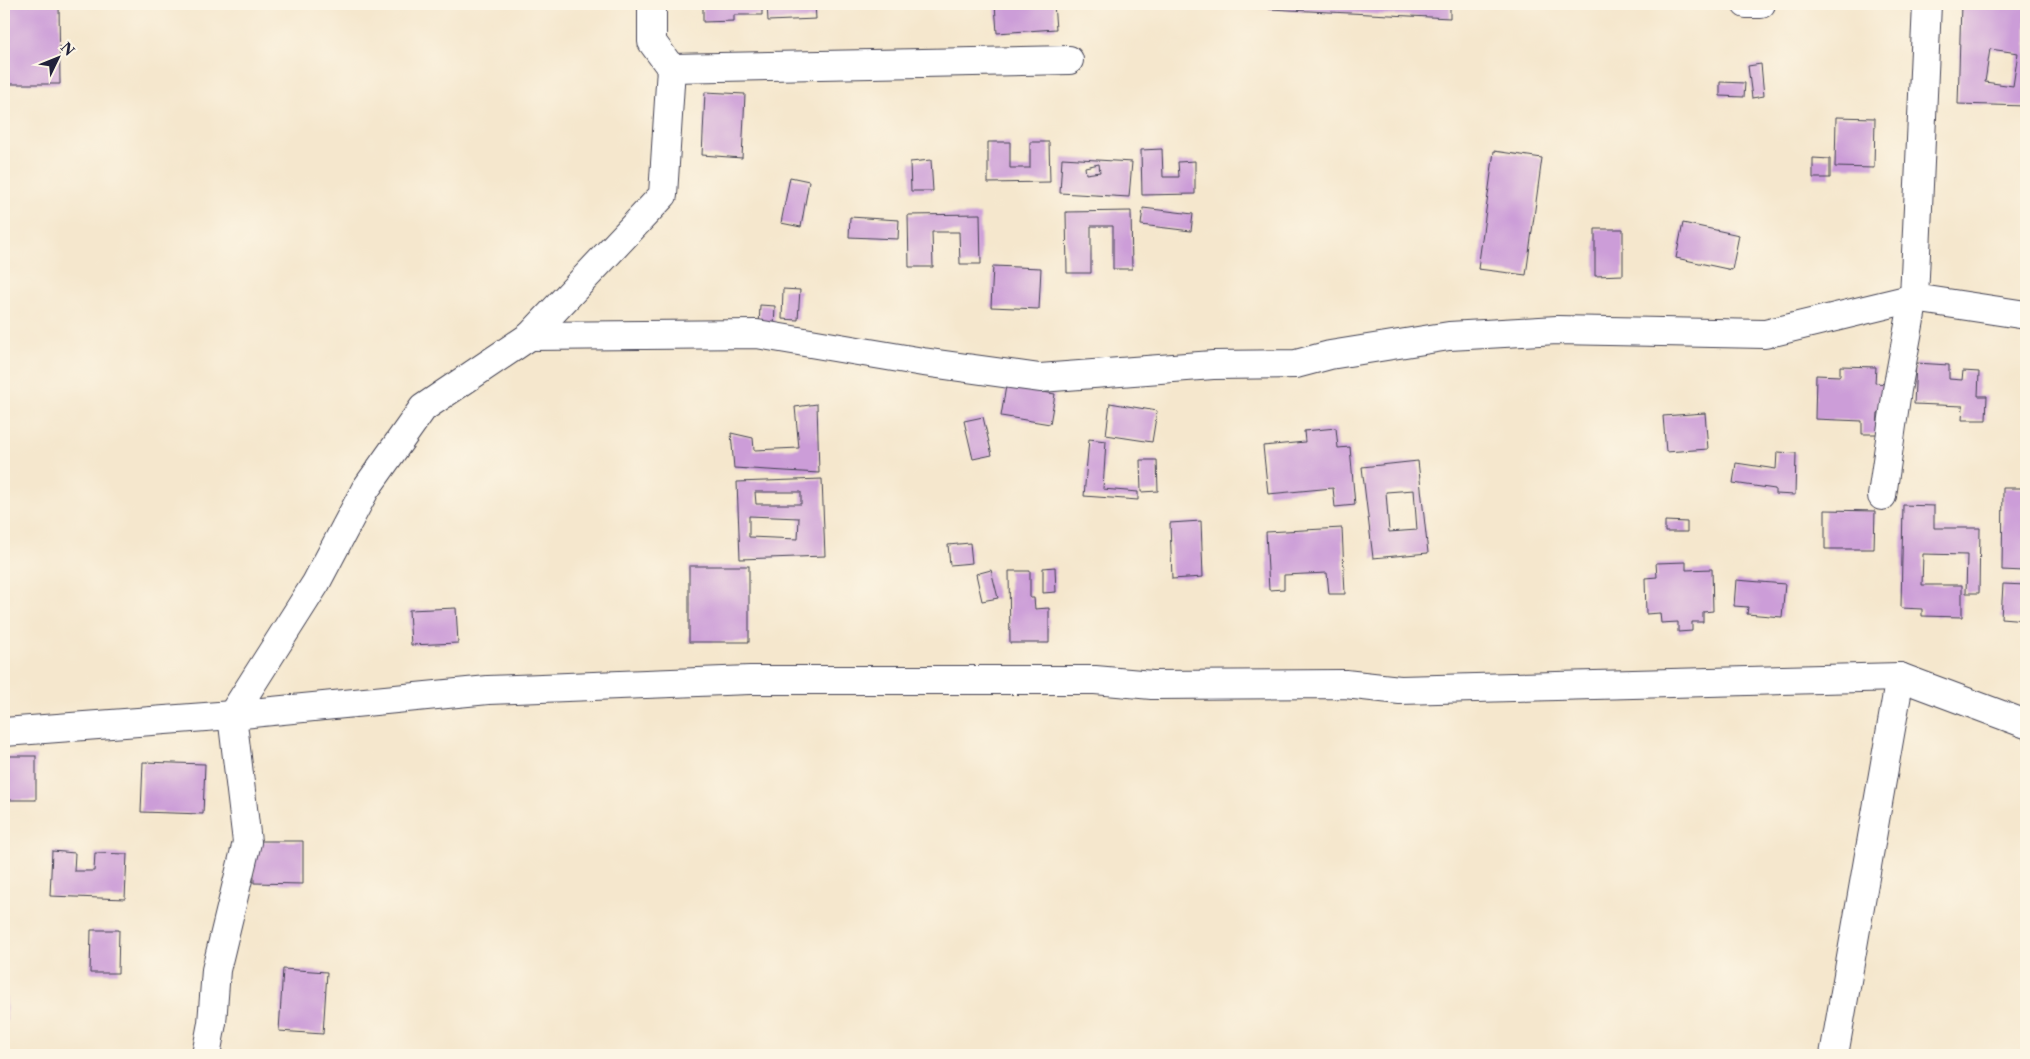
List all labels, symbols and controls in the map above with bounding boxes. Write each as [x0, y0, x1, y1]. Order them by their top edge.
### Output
north arrow [32, 32, 82, 82]
text: N [57, 39, 78, 60]

